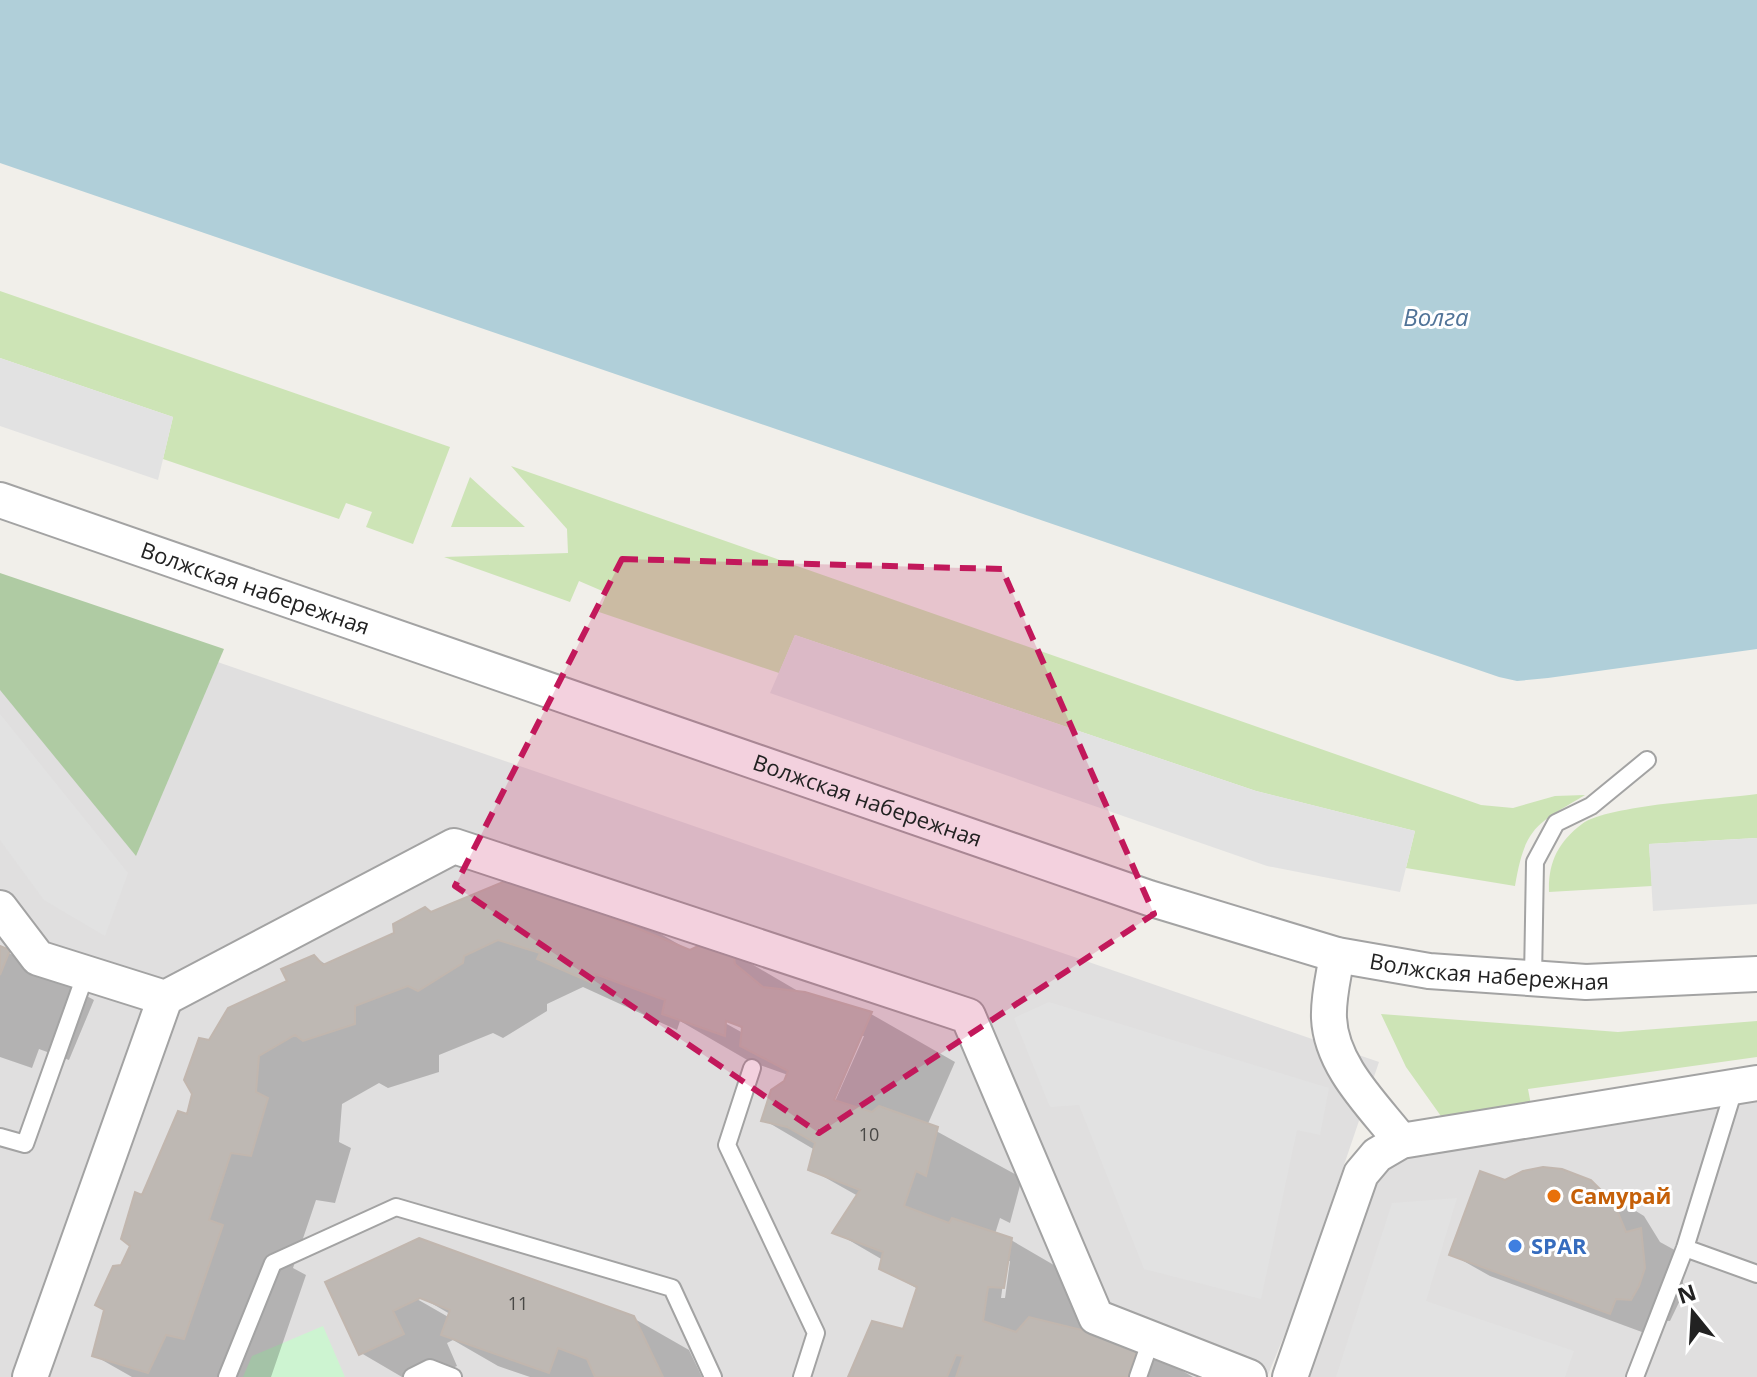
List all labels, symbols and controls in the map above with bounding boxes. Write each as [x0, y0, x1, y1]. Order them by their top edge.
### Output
water label: Волга [1403, 300, 1469, 333]
street label: Волжская набережная [137, 534, 374, 641]
street label: Волжская набережная [749, 746, 986, 853]
street label: Волжская набережная [1368, 945, 1610, 996]
house number: 10 [859, 1122, 879, 1146]
place label: Самурай [1570, 1180, 1671, 1210]
marker: Самурай [1545, 1187, 1563, 1205]
place label: SPAR [1531, 1230, 1587, 1260]
marker: SPAR [1506, 1237, 1524, 1255]
north arrow [1653, 1273, 1733, 1353]
text: N [1673, 1276, 1700, 1310]
house number: 11 [508, 1291, 528, 1315]

